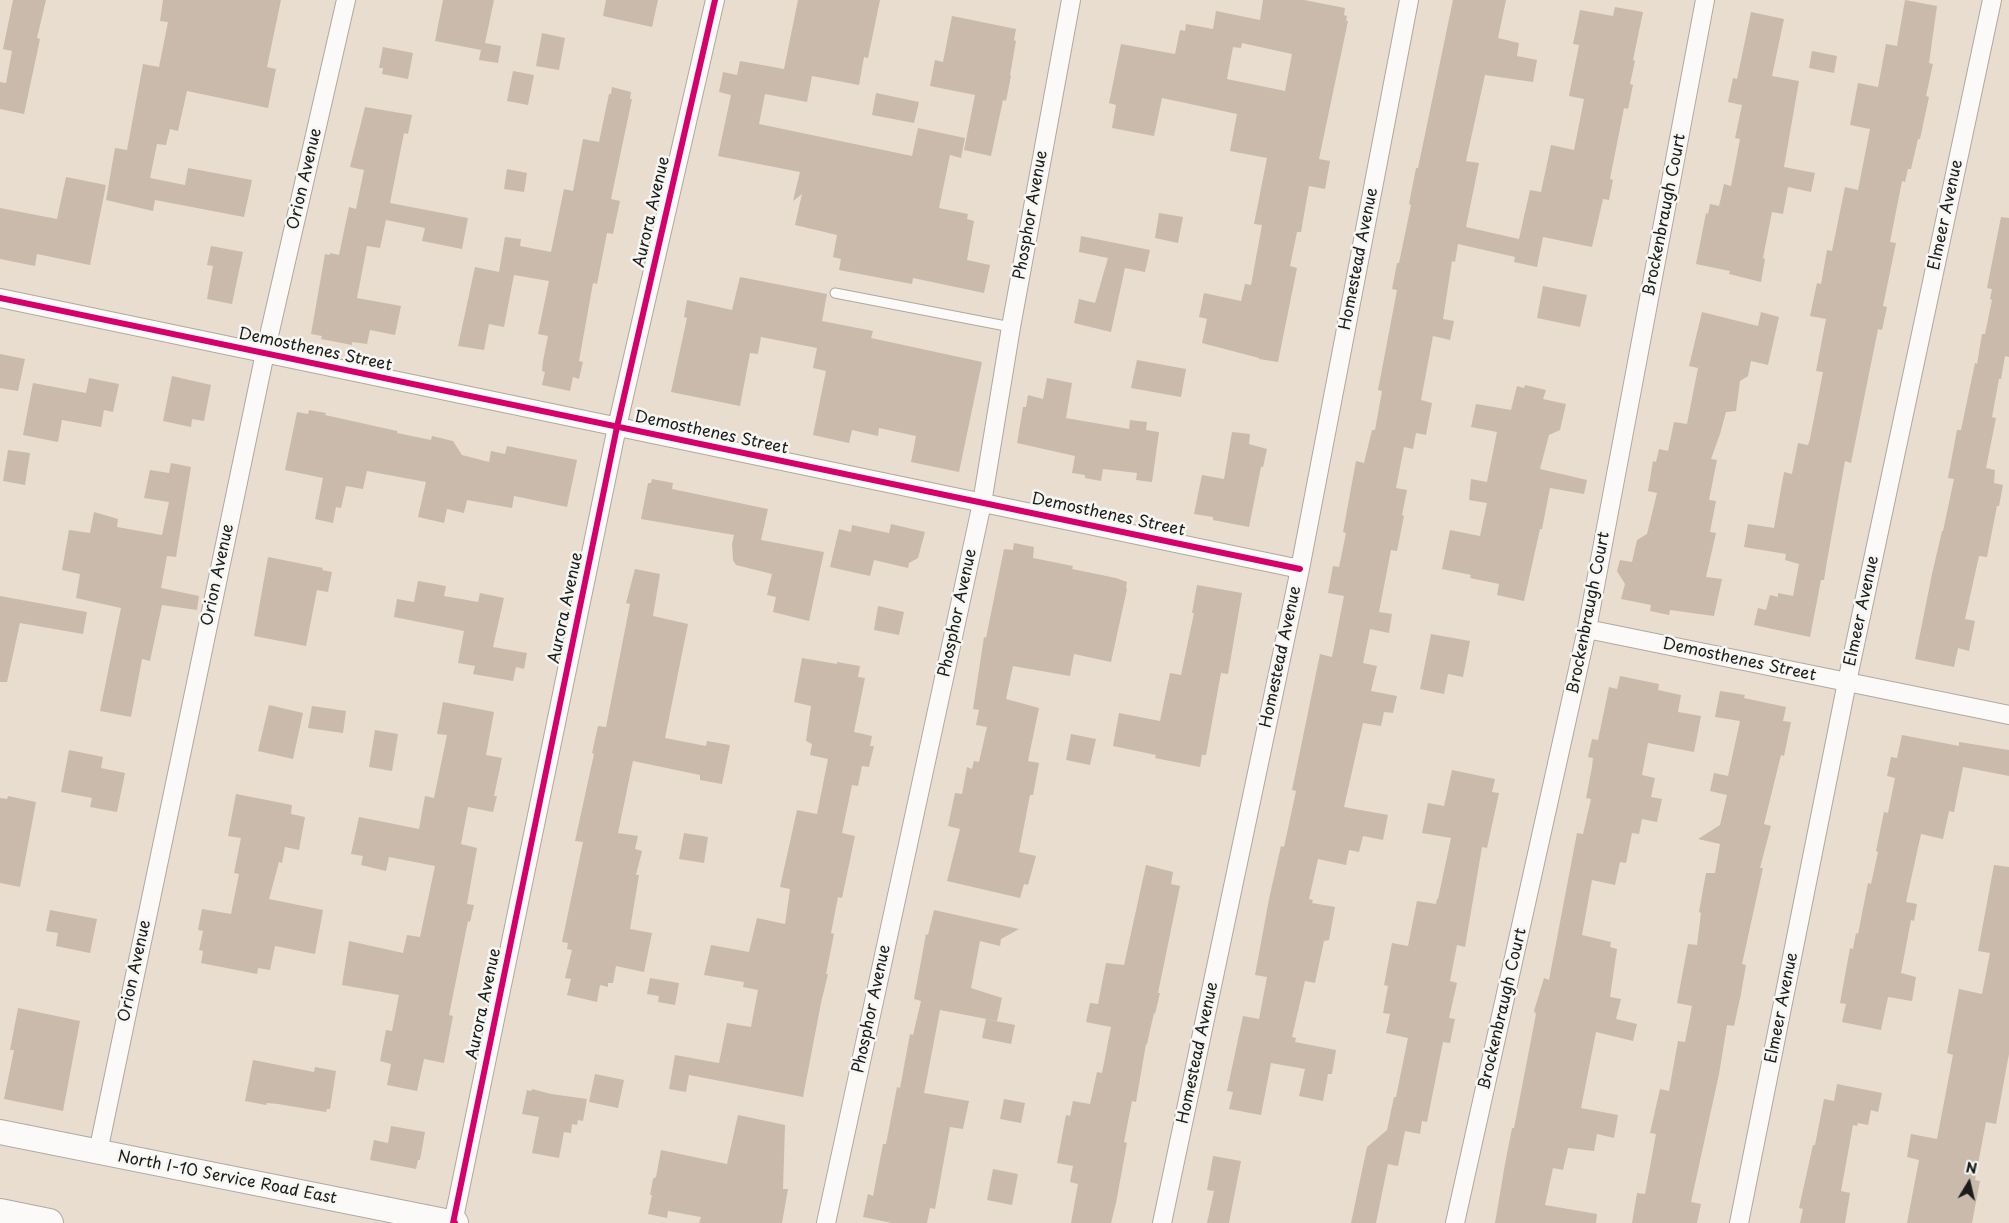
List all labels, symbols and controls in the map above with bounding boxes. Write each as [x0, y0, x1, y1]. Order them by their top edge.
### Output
street label: Orion Avenue [284, 126, 326, 232]
street label: Brockenbraugh Court [1640, 132, 1690, 298]
street label: Phosphor Avenue [1010, 149, 1052, 281]
street label: Aurora Avenue [630, 155, 674, 269]
street label: Elmeer Avenue [1925, 158, 1967, 272]
street label: Homestead Avenue [1336, 186, 1382, 332]
street label: Demosthenes Street [236, 324, 394, 376]
street label: Demosthenes Street [632, 407, 790, 459]
street label: Demosthenes Street [1029, 489, 1187, 541]
street label: Orion Avenue [198, 522, 238, 628]
street label: Brockenbraugh Court [1564, 530, 1614, 696]
street label: Phosphor Avenue [935, 547, 981, 679]
street label: Aurora Avenue [545, 551, 587, 665]
street label: Elmeer Avenue [1841, 554, 1883, 668]
street label: Homestead Avenue [1257, 584, 1305, 730]
street label: Demosthenes Street [1660, 634, 1818, 686]
street label: Orion Avenue [115, 918, 155, 1024]
street label: Brockenbraugh Court [1475, 926, 1531, 1092]
street label: Phosphor Avenue [849, 943, 895, 1075]
street label: Aurora Avenue [463, 947, 505, 1061]
street label: Elmeer Avenue [1762, 951, 1802, 1065]
street label: Homestead Avenue [1174, 980, 1222, 1126]
street label: North I-10 Service Road East [116, 1147, 338, 1209]
text: N [1964, 1156, 1979, 1179]
north arrow [1944, 1158, 1994, 1208]

